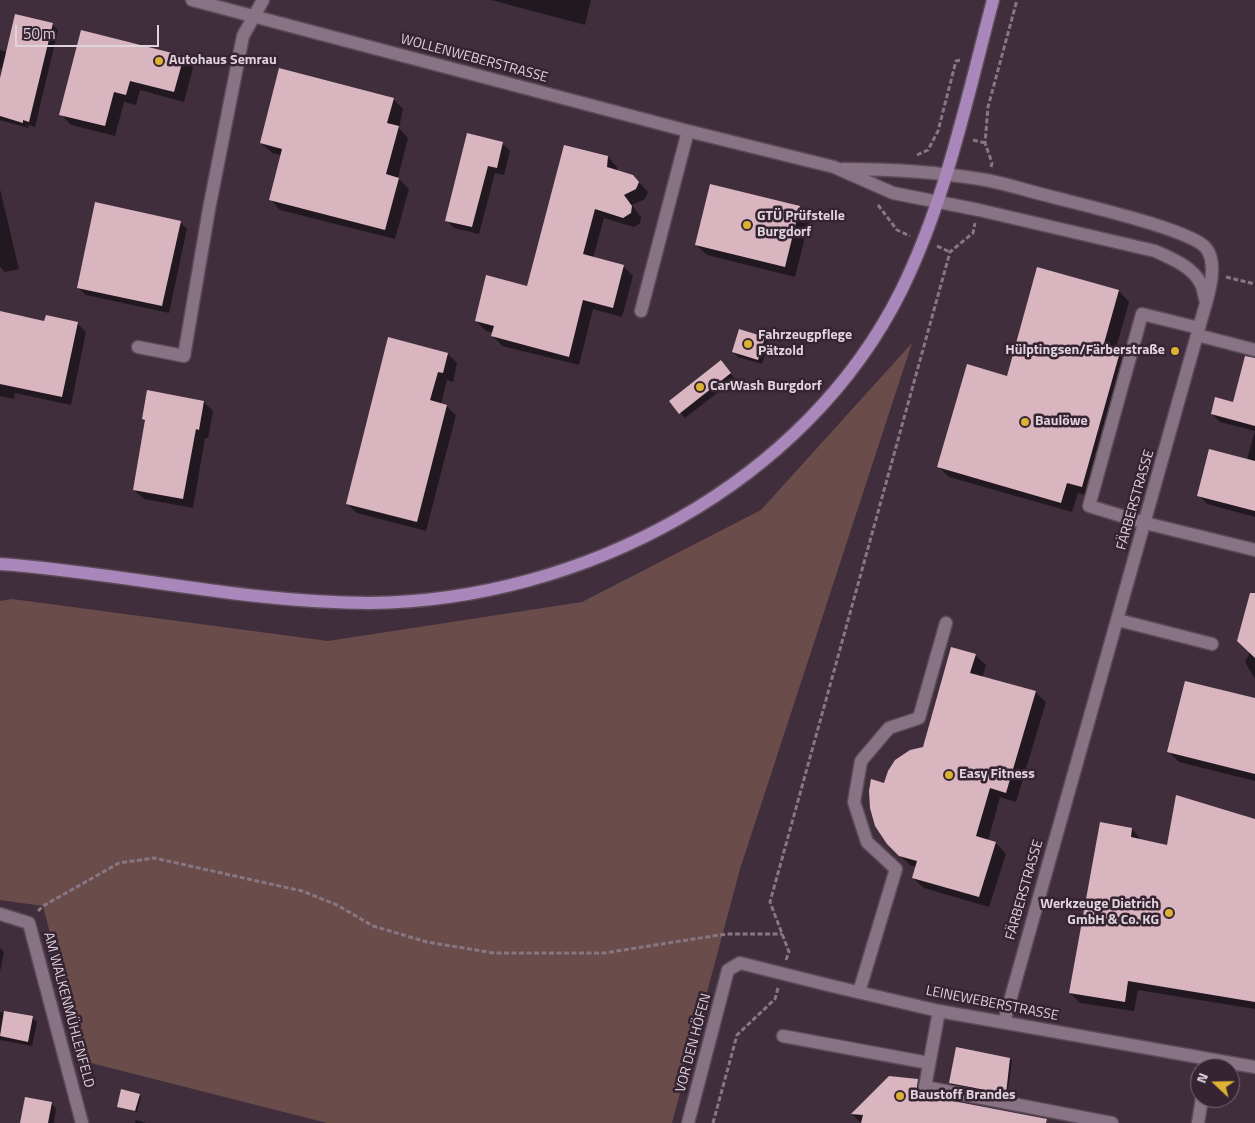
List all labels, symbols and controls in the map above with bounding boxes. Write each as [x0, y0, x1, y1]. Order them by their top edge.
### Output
scale bar [18, 15, 161, 47]
text: 50 m [23, 22, 56, 45]
street label: WOLLENWEBERSTRASSE [398, 31, 550, 87]
place label: Autohaus Semrau [169, 53, 277, 69]
marker: Autohaus Semrau [153, 55, 165, 67]
place label: GTÜ Prüfstelle Burgdorf [757, 209, 845, 242]
marker: GTÜ Prüfstelle Burgdorf [741, 219, 753, 231]
place label: Fahrzeugpflege Pätzold [758, 328, 852, 361]
marker: Fahrzeugpflege Pätzold [742, 338, 754, 350]
place label: Hülptingsen/Färberstraße [1005, 343, 1165, 359]
marker: Hülptingsen/Färberstraße [1169, 345, 1181, 357]
place label: CarWash Burgdorf [710, 379, 822, 395]
marker: CarWash Burgdorf [694, 381, 706, 393]
place label: Baulöwe [1035, 414, 1088, 430]
marker: Baulöwe [1019, 416, 1031, 428]
street label: FÄRBERSTRASSE [1114, 448, 1158, 552]
place label: Easy Fitness [959, 767, 1035, 783]
marker: Easy Fitness [943, 769, 955, 781]
street label: FÄRBERSTRASSE [1003, 838, 1047, 942]
place label: Werkzeuge Dietrich GmbH & Co. KG [1040, 897, 1159, 930]
marker: Werkzeuge Dietrich GmbH & Co. KG [1163, 907, 1175, 919]
street label: AM WALKENMÜHLENFELD [39, 930, 97, 1090]
street label: LEINEWEBERSTRASSE [924, 983, 1060, 1025]
street label: VOR DEN HÖFEN [673, 992, 715, 1094]
north arrow [1190, 1058, 1240, 1108]
text: N [1190, 1070, 1213, 1086]
place label: Baustoff Brandes [910, 1088, 1016, 1104]
marker: Baustoff Brandes [894, 1090, 906, 1102]

